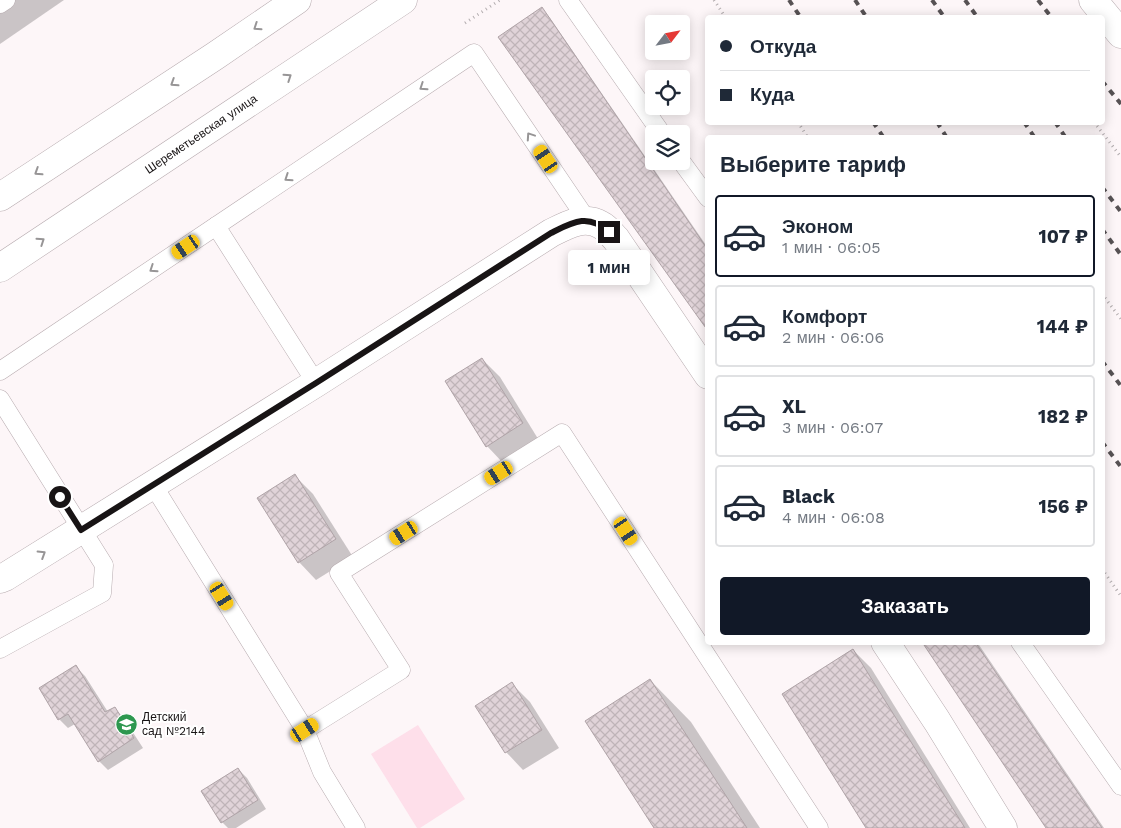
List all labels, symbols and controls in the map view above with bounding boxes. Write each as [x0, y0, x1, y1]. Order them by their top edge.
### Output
north arrow [645, 15, 690, 60]
map controls [645, 15, 690, 170]
one-way arrow [253, 21, 263, 30]
text: Откуда [750, 35, 816, 58]
button: locate [645, 70, 690, 115]
one-way arrow [282, 73, 291, 83]
one-way arrow [170, 76, 179, 86]
one-way arrow [419, 81, 429, 90]
text: Куда [750, 83, 794, 106]
street label: Шереметьевская улица [142, 91, 260, 177]
button: layers [645, 125, 690, 170]
one-way arrow [527, 132, 537, 141]
car [531, 142, 560, 176]
text: Выберите тариф [720, 152, 906, 177]
one-way arrow [35, 166, 44, 175]
one-way arrow [284, 172, 294, 181]
icon: car [722, 214, 767, 259]
text: Эконом [782, 215, 853, 238]
route end [598, 221, 620, 243]
text: 107 ₽ [1038, 225, 1088, 248]
car [169, 232, 202, 262]
one-way arrow [35, 238, 44, 247]
text: 1 мин · 06:05 [782, 238, 881, 257]
callout: 1 мин [568, 250, 650, 284]
text: 1 мин [588, 258, 630, 277]
one-way arrow [149, 262, 158, 272]
icon: car [722, 304, 767, 349]
text: Комфорт [782, 305, 867, 328]
text: 144 ₽ [1037, 315, 1088, 338]
text: 2 мин · 06:06 [782, 328, 884, 347]
icon: car [722, 394, 767, 439]
text: XL [782, 395, 806, 418]
text: 182 ₽ [1038, 405, 1088, 428]
text: 3 мин · 06:07 [782, 418, 883, 437]
car [482, 459, 515, 487]
icon: car [722, 484, 767, 529]
text: Black [782, 485, 835, 508]
route start [49, 486, 71, 508]
text: 156 ₽ [1039, 495, 1088, 518]
text: 4 мин · 06:08 [782, 508, 885, 527]
car [611, 514, 640, 548]
car [387, 519, 420, 547]
one-way arrow [36, 551, 46, 560]
button: Заказать [720, 577, 1090, 635]
car [207, 579, 236, 613]
place label: Детский сад №2144 [142, 710, 205, 738]
school or university icon: Детский сад №2144 [114, 712, 138, 736]
car [288, 716, 321, 744]

